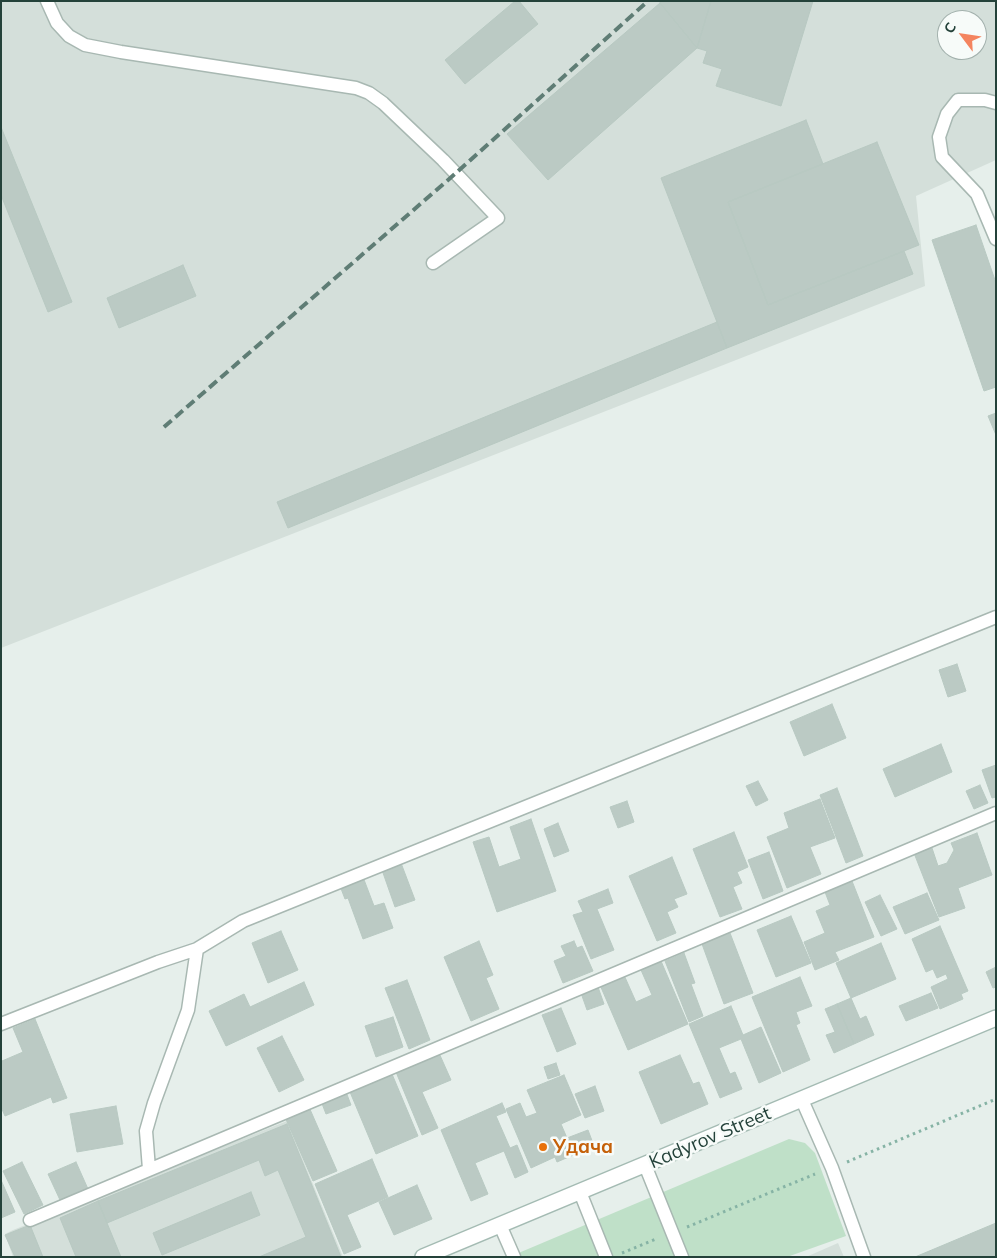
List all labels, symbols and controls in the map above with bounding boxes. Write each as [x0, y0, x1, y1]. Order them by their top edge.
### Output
north arrow [937, 10, 987, 60]
text: С [940, 19, 960, 37]
street label: Kadyrov Street [646, 1102, 774, 1174]
place label: Удача [553, 1136, 613, 1158]
marker: Удача [537, 1141, 549, 1153]

